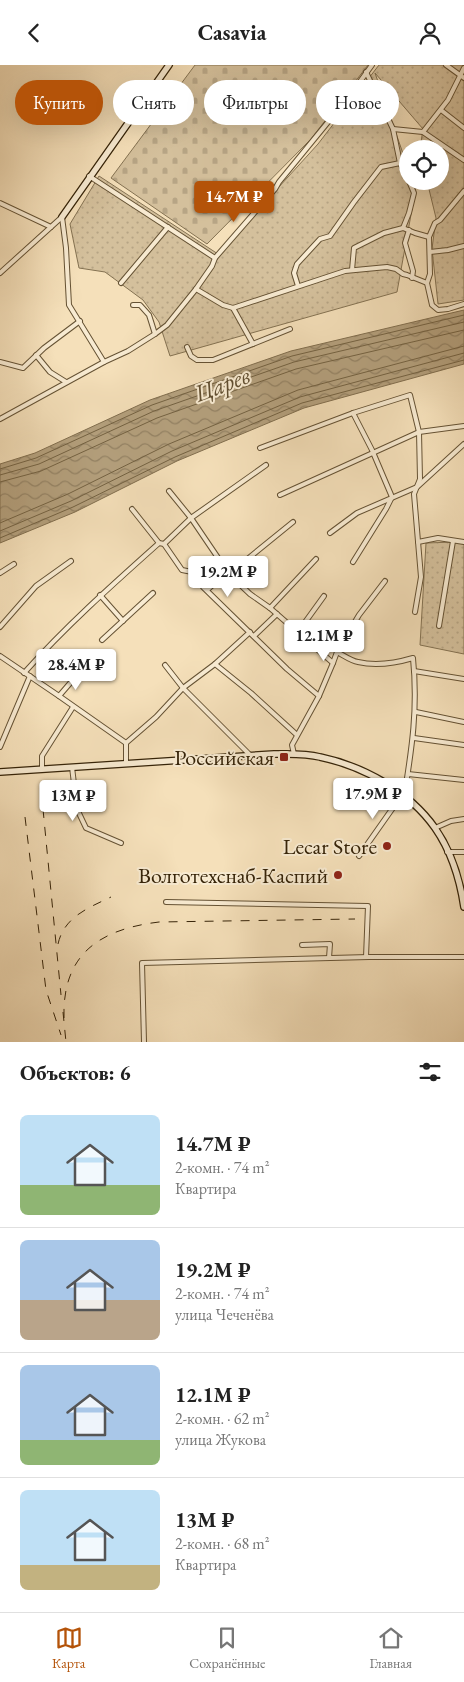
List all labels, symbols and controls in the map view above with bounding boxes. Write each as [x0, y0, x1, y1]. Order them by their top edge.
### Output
text: Casavia [198, 18, 266, 47]
icon: back [20, 19, 48, 47]
icon: person [416, 19, 444, 47]
chip: Купить [15, 80, 103, 125]
chip: Снять [113, 80, 194, 125]
chip: Фильтры [204, 80, 306, 125]
chip: Новое [316, 80, 399, 125]
map controls [399, 140, 449, 190]
button: locate [399, 140, 449, 190]
pin: 14.7M ₽ [188, 181, 280, 223]
text: 14.7M ₽ [205, 186, 263, 207]
water label: Царев [188, 359, 255, 409]
pin: 19.2M ₽ [182, 555, 274, 598]
text: 19.2M ₽ [199, 561, 257, 582]
pin: 12.1M ₽ [278, 619, 370, 662]
text: 12.1M ₽ [295, 625, 353, 646]
pin: 28.4M ₽ [30, 649, 122, 691]
text: 28.4M ₽ [47, 654, 105, 675]
place label: Российская [174, 743, 274, 772]
marker: Российская [278, 751, 290, 763]
pin: 17.9M ₽ [327, 777, 419, 820]
pin: 13M ₽ [38, 779, 108, 822]
text: 17.9M ₽ [344, 783, 402, 804]
text: 13M ₽ [50, 785, 96, 806]
place label: Lecar Store [283, 832, 377, 861]
marker: Lecar Store [381, 840, 393, 852]
place label: Волготехснаб-Каспий [138, 861, 328, 890]
marker: Волготехснаб-Каспий [332, 869, 344, 881]
icon: filters [416, 1058, 444, 1086]
text: Объектов: 6 [20, 1059, 131, 1086]
text: 14.7M ₽ [175, 1130, 251, 1157]
icon: home [60, 1135, 120, 1195]
text: 2-комн. · 74 m² [175, 1157, 270, 1178]
text: Квартира [175, 1178, 236, 1199]
text: 19.2M ₽ [175, 1256, 251, 1283]
icon: home [60, 1260, 120, 1320]
text: 2-комн. · 74 m² [175, 1283, 270, 1304]
text: улица Чеченёва [175, 1304, 274, 1325]
text: 12.1M ₽ [175, 1381, 251, 1408]
icon: home [60, 1385, 120, 1445]
text: 2-комн. · 62 m² [175, 1408, 270, 1429]
text: улица Жукова [175, 1429, 266, 1450]
text: 13M ₽ [175, 1506, 234, 1533]
icon: home [60, 1510, 120, 1570]
text: 2-комн. · 68 m² [175, 1533, 270, 1554]
text: Квартира [175, 1554, 236, 1575]
tab: Карта [52, 1624, 85, 1672]
tab: Сохранённые [189, 1624, 266, 1672]
tab: Главная [369, 1624, 412, 1672]

